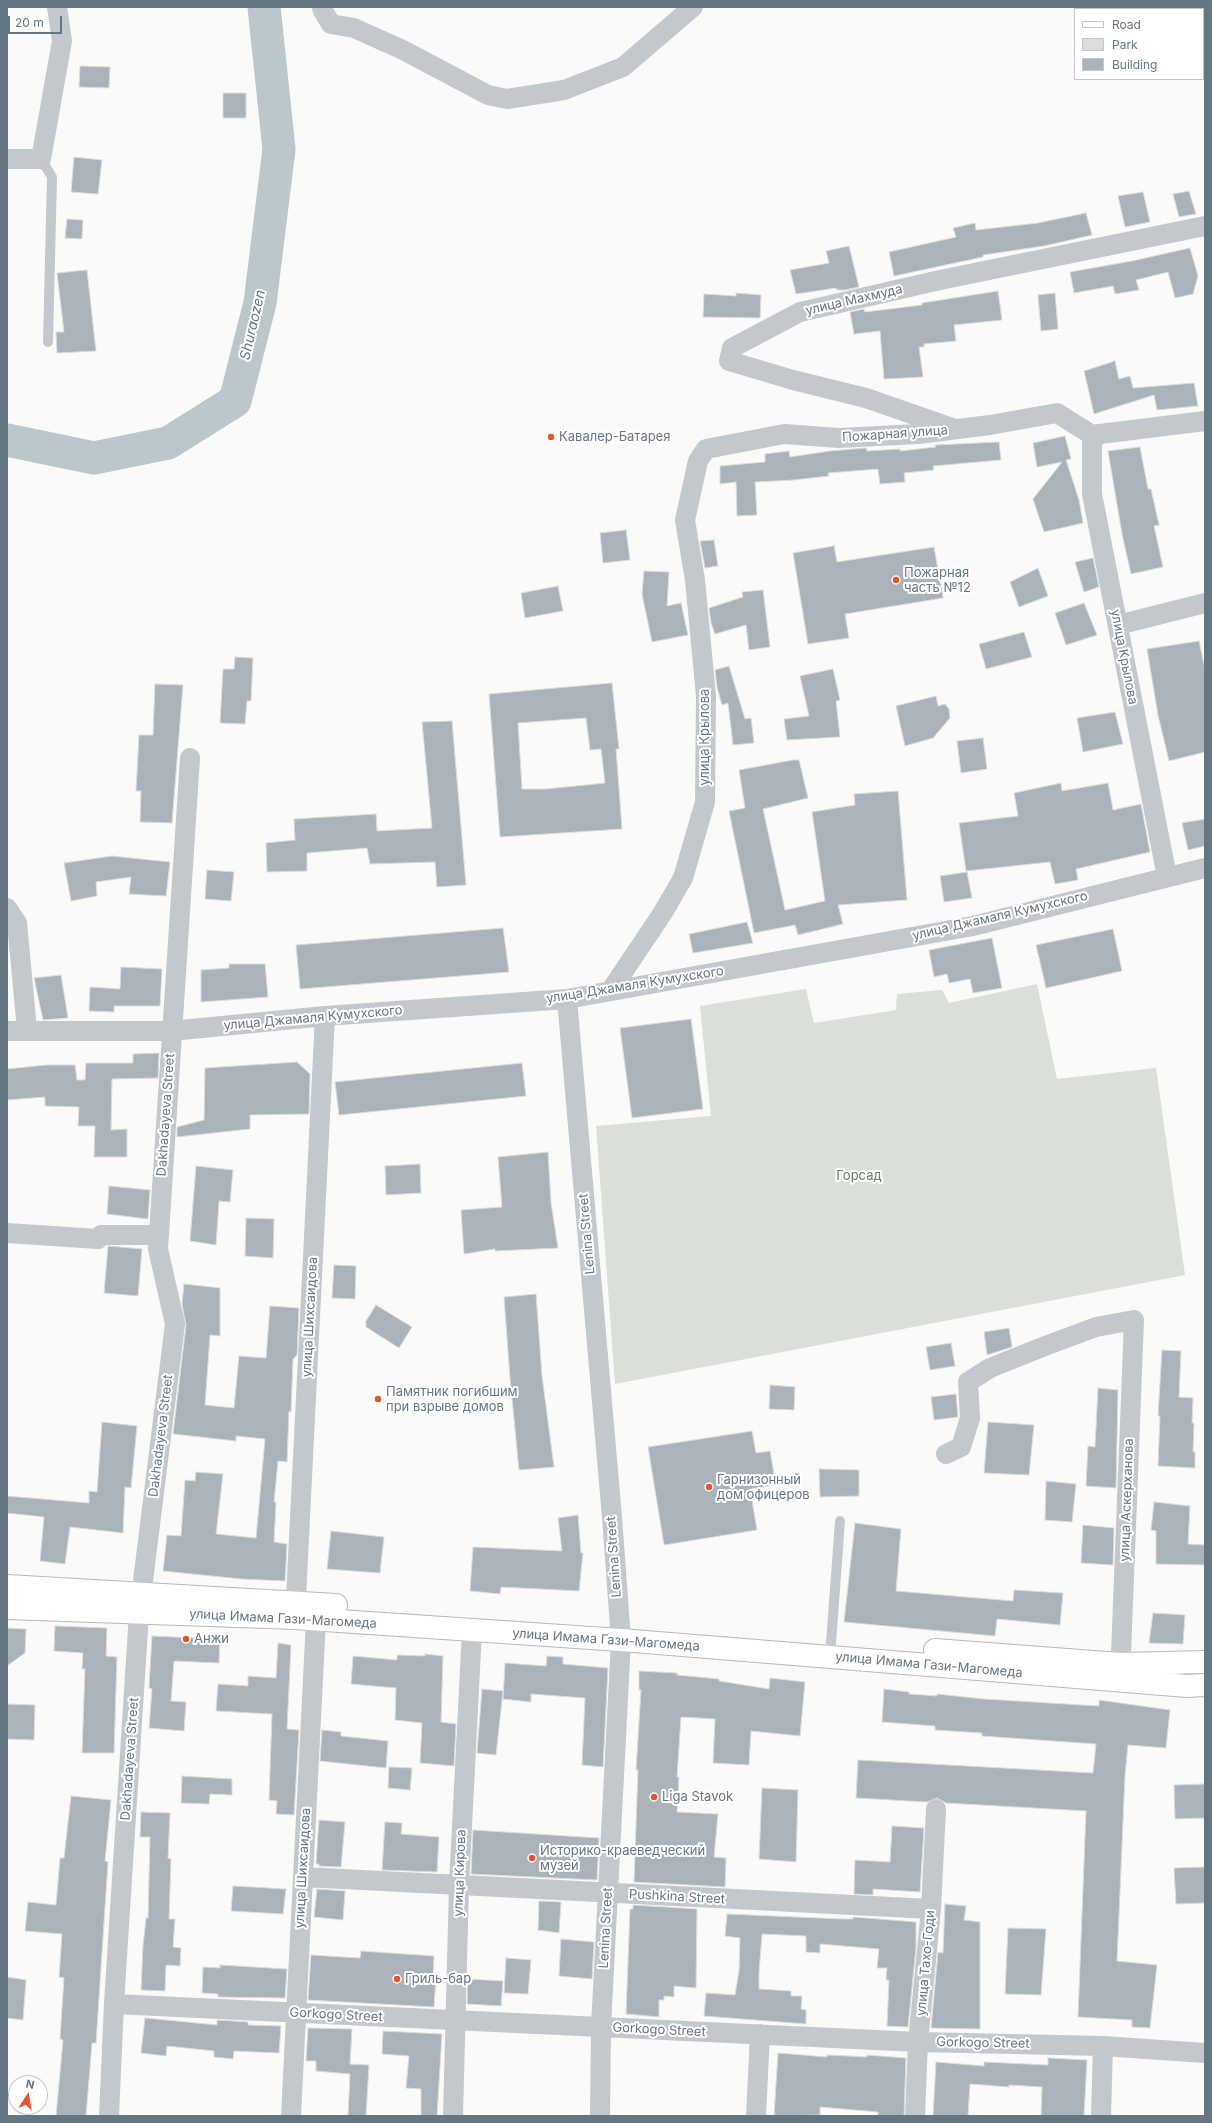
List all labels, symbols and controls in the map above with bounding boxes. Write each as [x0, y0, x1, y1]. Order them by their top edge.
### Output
scale bar [10, 8, 64, 34]
legend [1074, 8, 1204, 80]
text: 20 m [15, 15, 44, 30]
text: Road [1112, 17, 1141, 32]
text: Park [1112, 37, 1138, 52]
text: Building [1112, 57, 1157, 72]
street label: улица Махмуда [804, 281, 904, 319]
water label: Shuraozen [237, 288, 269, 362]
street label: Пожарная улица [842, 423, 948, 445]
place label: Кавалер-Батарея [559, 429, 670, 445]
marker: Кавалер-Батарея [546, 432, 556, 442]
place label: Пожарная часть №12 [904, 565, 971, 596]
marker: Пожарная часть №12 [891, 575, 901, 585]
street label: улица Крылова [1107, 608, 1141, 706]
street label: улица Крылова [697, 689, 713, 785]
street label: улица Джамаля Кумухского [911, 888, 1089, 944]
street label: улица Джамаля Кумухского [545, 963, 725, 1007]
street label: улица Джамаля Кумухского [223, 1002, 403, 1034]
street label: Dakhadayeva Street [154, 1053, 178, 1177]
park label: Горсад [836, 1168, 882, 1184]
street label: Lenina Street [576, 1193, 598, 1275]
street label: улица Шихсаидова [299, 1256, 321, 1378]
street label: Dakhadayeva Street [146, 1374, 176, 1498]
place label: Памятник погибшим при взрыве домов [386, 1384, 518, 1415]
marker: Памятник погибшим при взрыве домов [373, 1394, 383, 1404]
street label: улица Аскерханова [1117, 1438, 1137, 1562]
place label: Гарнизонный дом офицеров [717, 1472, 810, 1503]
marker: Гарнизонный дом офицеров [704, 1482, 714, 1492]
street label: Lenina Street [603, 1516, 625, 1598]
street label: улица Имама Гази-Магомеда [189, 1606, 377, 1632]
street label: улица Имама Гази-Магомеда [512, 1626, 700, 1654]
place label: Анжи [194, 1631, 229, 1647]
marker: Анжи [181, 1634, 191, 1644]
street label: улица Имама Гази-Магомеда [835, 1649, 1023, 1681]
street label: Dakhadayeva Street [118, 1697, 142, 1821]
place label: Liga Stavok [662, 1789, 733, 1805]
marker: Liga Stavok [649, 1792, 659, 1802]
street label: улица Шихсаидова [292, 1807, 314, 1929]
street label: улица Кирова [451, 1829, 469, 1917]
place label: Историко-краеведческий музей [540, 1843, 705, 1874]
marker: Историко-краеведческий музей [527, 1853, 537, 1863]
street label: Lenina Street [596, 1887, 616, 1969]
street label: Pushkina Street [629, 1887, 725, 1907]
street label: улица Тахо-Годи [914, 1909, 938, 2017]
place label: Гриль-бар [405, 1971, 471, 1987]
marker: Гриль-бар [392, 1974, 402, 1984]
street label: Gorkogo Street [289, 2005, 383, 2025]
street label: Gorkogo Street [612, 2020, 706, 2040]
street label: Gorkogo Street [936, 2034, 1030, 2052]
north arrow [8, 2075, 48, 2115]
text: N [25, 2077, 36, 2092]

